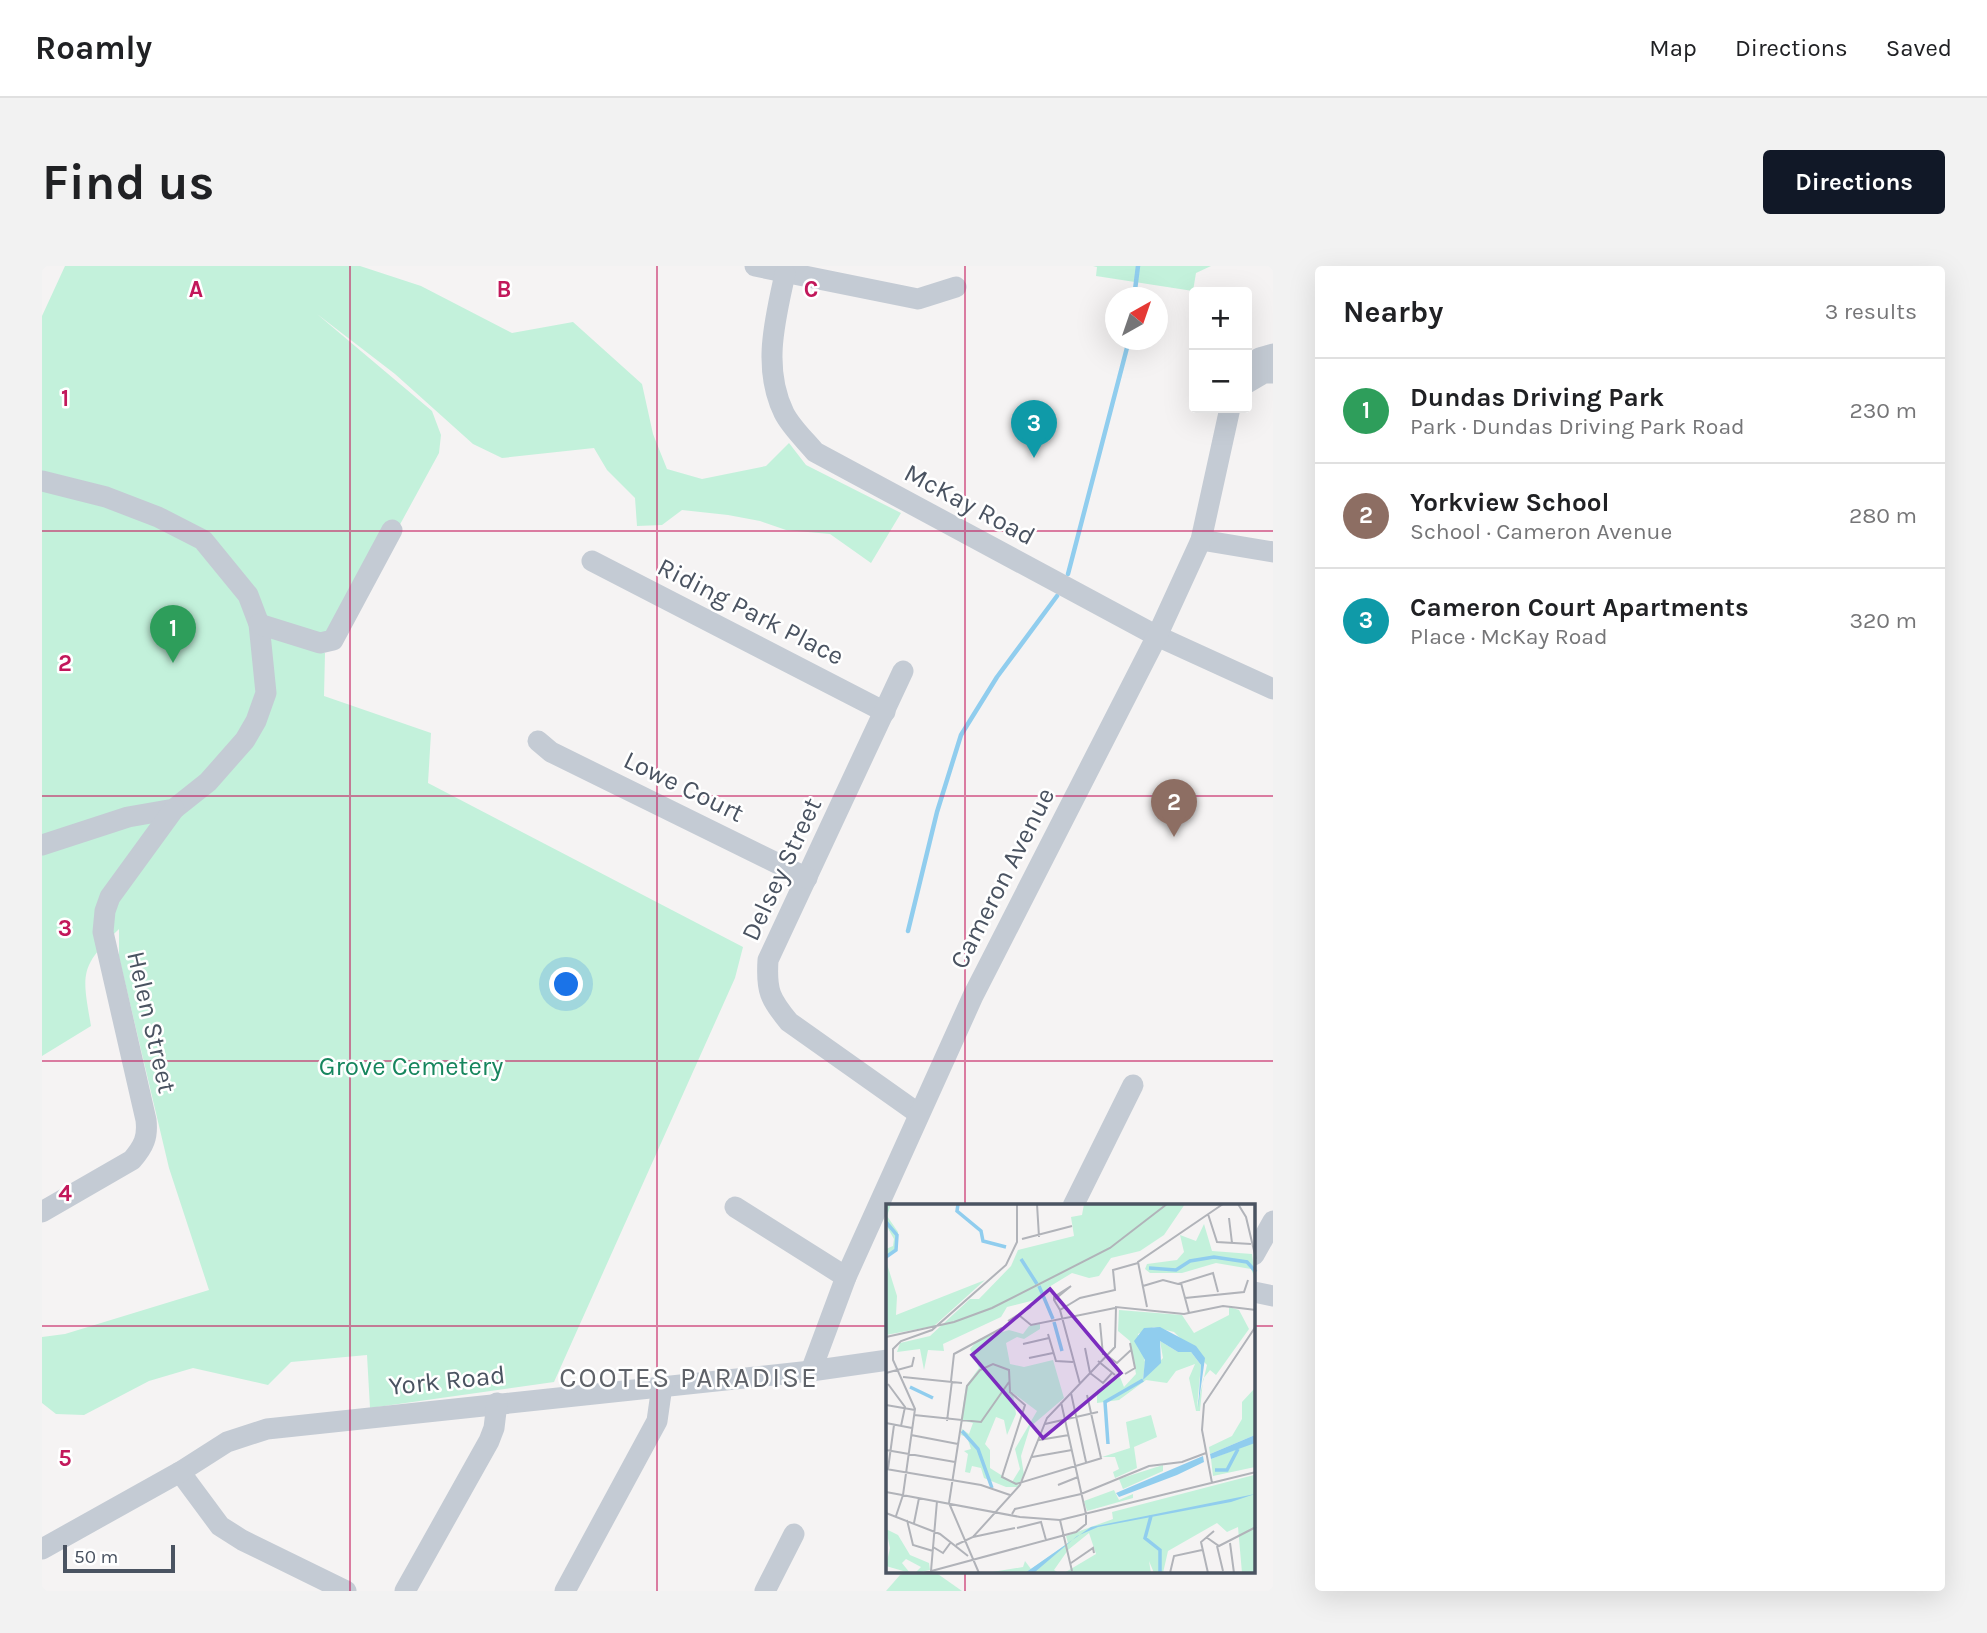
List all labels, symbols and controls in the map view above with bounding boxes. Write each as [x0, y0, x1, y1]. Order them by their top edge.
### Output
text: Roamly [35, 29, 152, 67]
text: Map [1649, 34, 1697, 62]
text: Directions [1735, 34, 1848, 62]
text: Saved [1886, 34, 1952, 62]
button: Directions [1763, 150, 1945, 214]
text: Find us [42, 154, 214, 211]
text: A [189, 276, 203, 303]
text: B [497, 276, 511, 303]
text: C [804, 276, 818, 303]
north arrow [1105, 287, 1168, 350]
map controls [1189, 287, 1252, 413]
button: + [1189, 287, 1252, 350]
text: Nearby [1343, 294, 1443, 330]
text: 3 results [1825, 298, 1917, 325]
button: − [1189, 350, 1252, 413]
text: Dundas Driving Park [1410, 382, 1664, 413]
text: 1 [61, 385, 69, 412]
text: 1 [1362, 397, 1370, 424]
text: 230 m [1849, 397, 1917, 424]
pin: 3 [1011, 400, 1057, 458]
text: Park · Dundas Driving Park Road [1410, 413, 1745, 440]
street label: McKay Road [899, 457, 1040, 552]
text: Yorkview School [1410, 487, 1609, 518]
text: 2 [1359, 502, 1373, 529]
text: 280 m [1849, 502, 1917, 529]
text: School · Cameron Avenue [1410, 518, 1672, 545]
street label: Riding Park Place [652, 551, 849, 672]
text: Cameron Court Apartments [1410, 592, 1749, 623]
pin: 1 [150, 605, 196, 663]
text: 3 [1359, 607, 1373, 634]
text: 320 m [1849, 607, 1917, 634]
text: Place · McKay Road [1410, 623, 1608, 650]
text: 2 [58, 650, 72, 677]
street label: Lowe Court [619, 744, 749, 829]
pin: 2 [1151, 779, 1197, 837]
street label: Cameron Avenue [943, 783, 1061, 974]
street label: Delsey Street [735, 792, 828, 946]
text: 3 [58, 915, 72, 942]
street label: Helen Street [120, 948, 183, 1096]
your location [549, 967, 583, 1001]
park label: Grove Cemetery [319, 1051, 503, 1082]
text: 4 [58, 1180, 72, 1207]
inset map [886, 1204, 1255, 1574]
street label: York Road [387, 1359, 507, 1402]
district label: COOTES PARADISE [559, 1361, 819, 1394]
text: 5 [58, 1445, 72, 1472]
scale bar [63, 1542, 175, 1574]
text: 50 m [74, 1546, 118, 1568]

